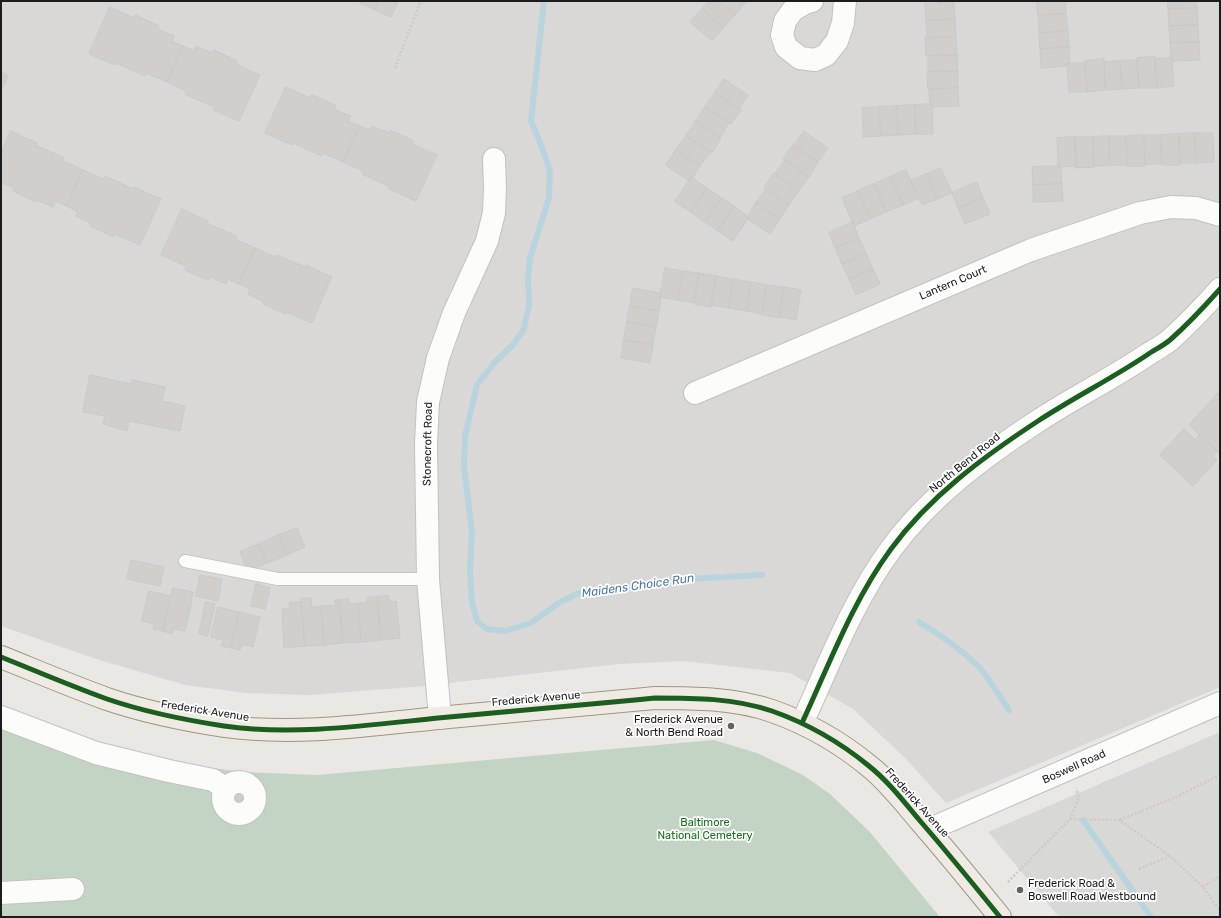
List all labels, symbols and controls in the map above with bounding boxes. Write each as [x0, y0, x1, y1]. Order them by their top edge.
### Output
street label: Lantern Court [917, 263, 989, 303]
street label: Stonecroft Road [421, 402, 435, 486]
street label: North Bend Road [927, 430, 1003, 496]
water label: Maidens Choice Run [581, 571, 695, 601]
street label: Frederick Avenue [491, 689, 581, 709]
street label: Frederick Avenue [160, 698, 250, 724]
place label: Frederick Avenue & North Bend Road [625, 713, 723, 739]
marker: Frederick Avenue & North Bend Road [726, 721, 736, 731]
street label: Boswell Road [1040, 747, 1108, 787]
street label: Frederick Avenue [882, 766, 952, 840]
park label: Baltimore National Cemetery [657, 816, 753, 842]
place label: Frederick Road & Boswell Road Westbound [1028, 877, 1156, 903]
marker: Frederick Road & Boswell Road Westbound [1015, 885, 1025, 895]

